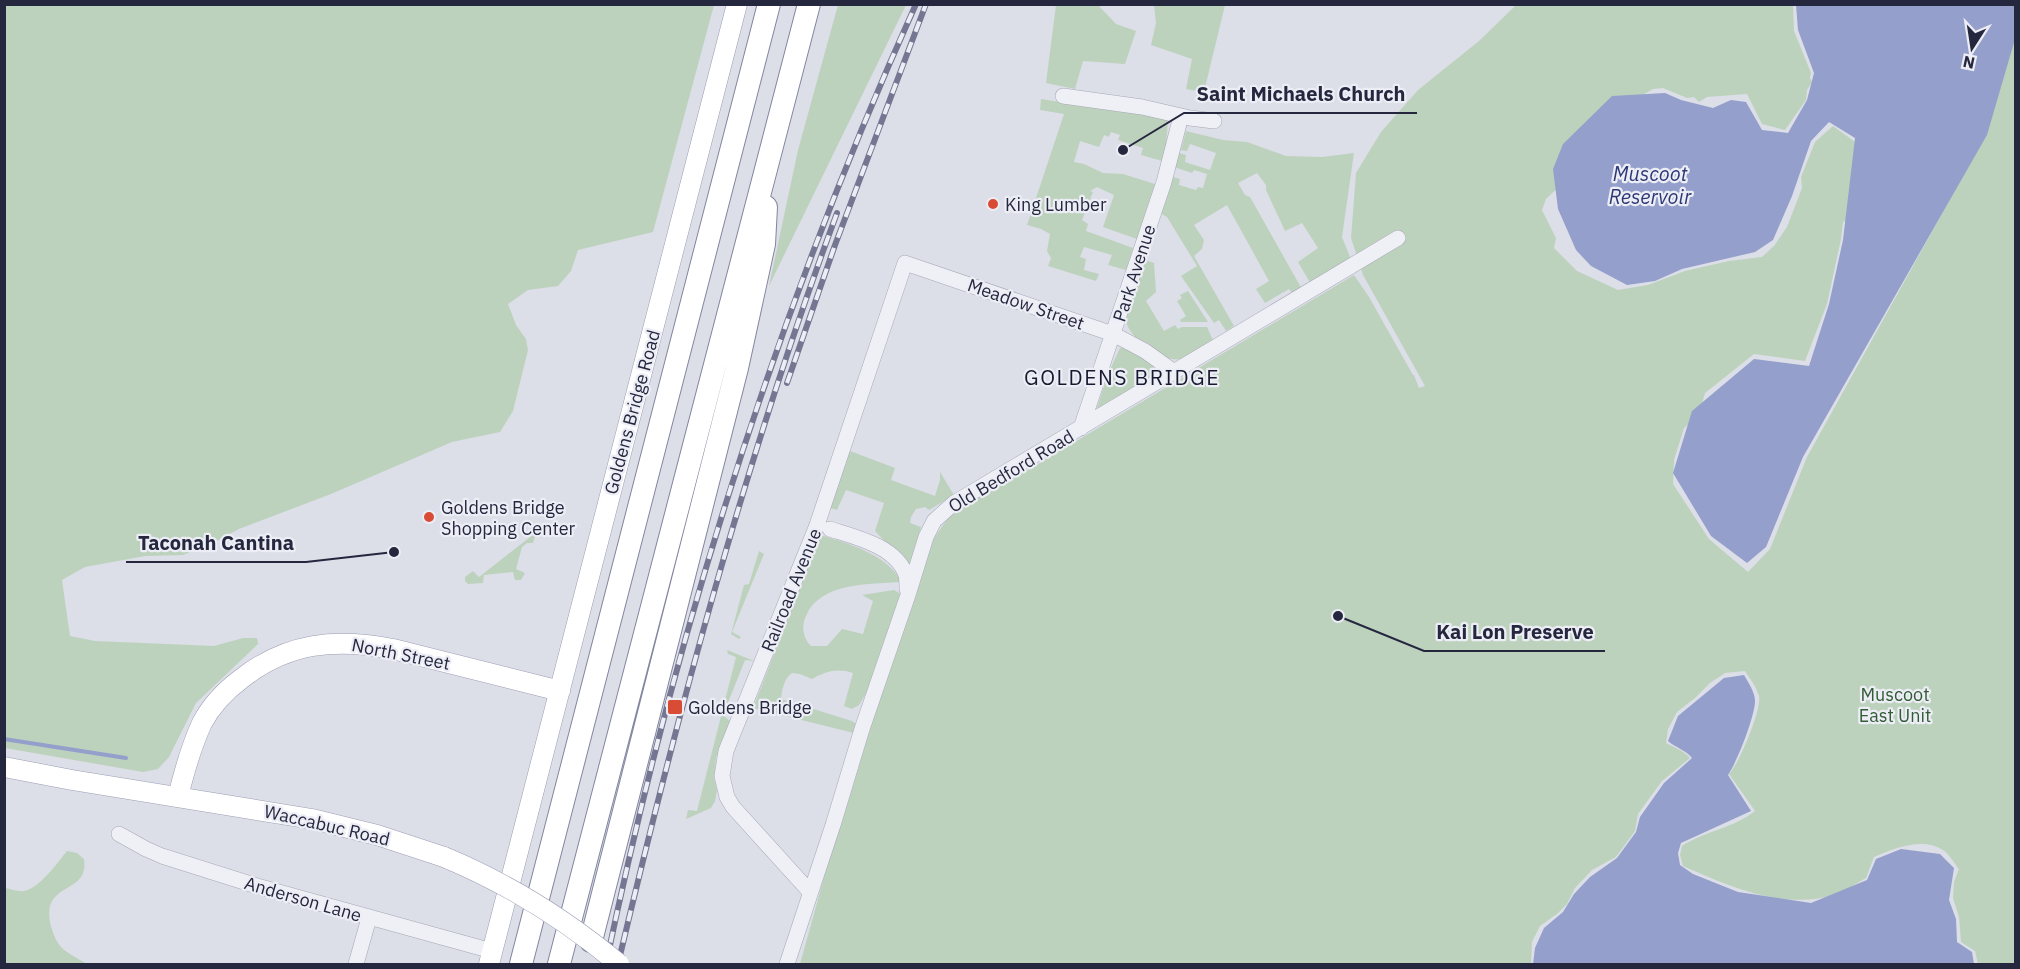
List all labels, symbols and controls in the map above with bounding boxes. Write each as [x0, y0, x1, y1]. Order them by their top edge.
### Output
north arrow [1942, 18, 2002, 78]
text: N [1961, 52, 1977, 74]
callout: Saint Michaels Church [1184, 75, 1417, 113]
text: Saint Michaels Church [1197, 80, 1405, 107]
water label: Muscoot Reservoir [1609, 160, 1692, 210]
place label: King Lumber [1005, 193, 1107, 216]
marker: King Lumber [986, 197, 1000, 211]
street label: Park Avenue [1107, 221, 1161, 324]
street label: Meadow Street [965, 273, 1087, 335]
street label: Goldens Bridge Road [599, 327, 665, 497]
district label: GOLDENS BRIDGE [1024, 363, 1220, 391]
street label: Old Bedford Road [944, 424, 1078, 518]
place label: Goldens Bridge Shopping Center [441, 496, 576, 540]
marker: Goldens Bridge Shopping Center [422, 510, 436, 524]
callout: Taconah Cantina [126, 524, 306, 562]
street label: Railroad Avenue [756, 525, 826, 655]
text: Taconah Cantina [138, 529, 294, 556]
callout: Kai Lon Preserve [1424, 613, 1605, 651]
text: Kai Lon Preserve [1436, 618, 1594, 645]
street label: North Street [350, 633, 452, 675]
park label: Muscoot East Unit [1859, 683, 1931, 727]
place label: Goldens Bridge [688, 696, 812, 719]
marker: Goldens Bridge [666, 698, 684, 716]
street label: Waccabuc Road [262, 799, 392, 851]
street label: Anderson Lane [242, 871, 364, 927]

